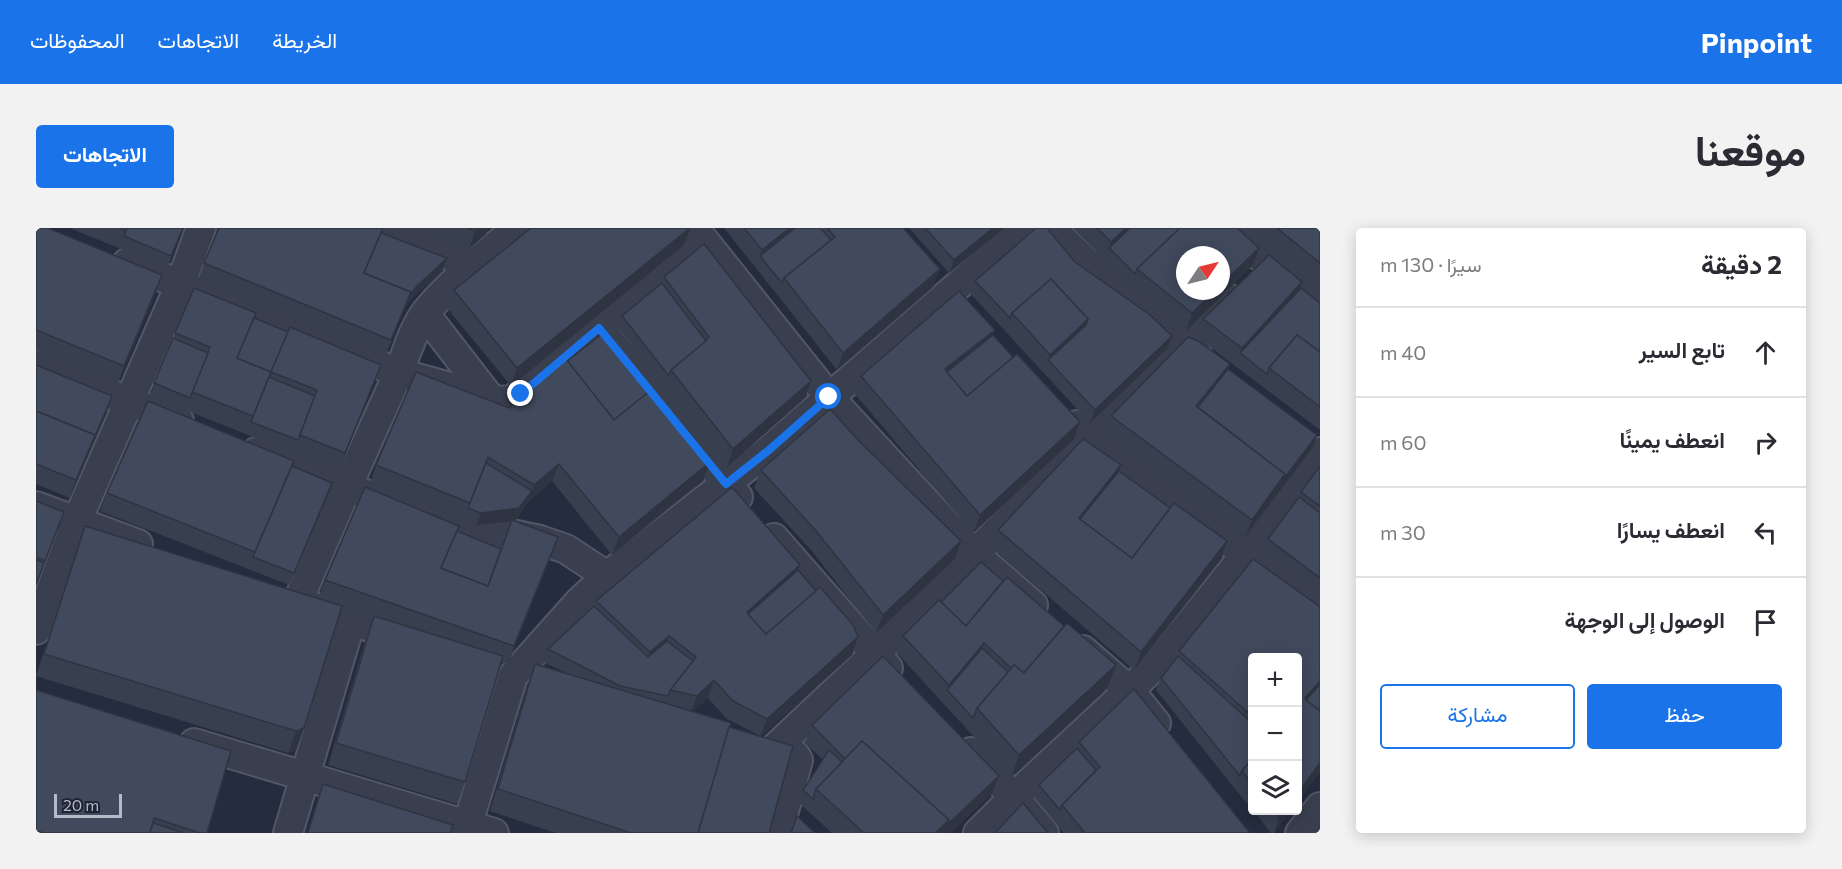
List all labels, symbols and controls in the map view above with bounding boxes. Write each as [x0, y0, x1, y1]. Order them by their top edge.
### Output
text: Pinpoint [1701, 25, 1812, 59]
text: المحفوظات [30, 27, 125, 52]
text: الاتجاهات [158, 27, 239, 52]
text: الخريطة [272, 27, 337, 52]
text: موقعنا [1695, 123, 1806, 175]
button: الاتجاهات [36, 125, 174, 188]
north arrow [1176, 246, 1230, 300]
text: 2 دقيقة [1701, 248, 1782, 279]
text: سيرًا · 130 m [1380, 252, 1481, 276]
text: تابع السير [1639, 336, 1725, 363]
icon: ahead [1749, 336, 1782, 369]
text: 40 m [1380, 340, 1426, 364]
route end [507, 380, 533, 406]
route start [815, 383, 841, 409]
text: انعطف يمينًا [1619, 426, 1725, 453]
icon: right [1749, 426, 1782, 459]
text: 60 m [1380, 430, 1427, 454]
text: انعطف يسارًا [1617, 516, 1725, 543]
icon: left [1749, 516, 1782, 549]
text: 30 m [1380, 520, 1426, 544]
text: الوصول إلى الوجهة [1565, 606, 1725, 633]
icon: arrive [1749, 606, 1782, 639]
map controls [1248, 653, 1302, 815]
button: + [1248, 653, 1302, 707]
button: مشاركة [1380, 684, 1575, 749]
button: حفظ [1587, 684, 1782, 749]
button: − [1248, 707, 1302, 761]
button: layers [1248, 761, 1302, 815]
scale bar [54, 791, 122, 818]
text: 20 m [63, 795, 99, 814]

